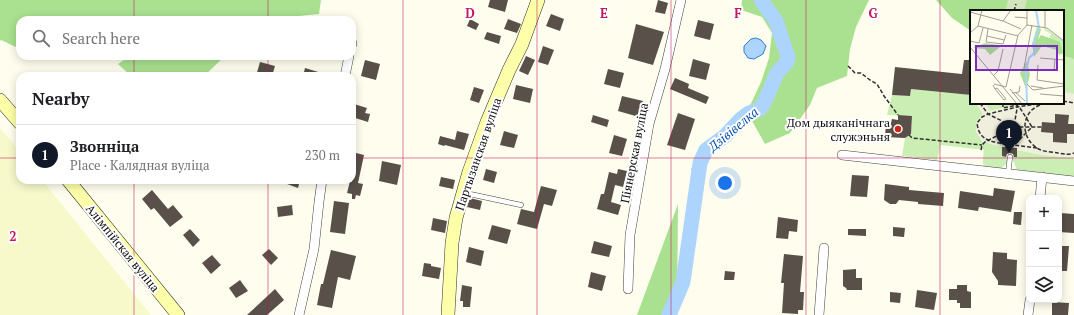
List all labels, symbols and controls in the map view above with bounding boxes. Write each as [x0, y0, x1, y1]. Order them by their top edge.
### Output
text: D [465, 4, 475, 22]
text: E [600, 4, 608, 22]
text: F [734, 4, 742, 22]
text: G [868, 4, 878, 22]
inset map [970, 10, 1064, 104]
search box [16, 16, 356, 60]
icon: search [30, 27, 52, 49]
text: Search here [62, 28, 140, 48]
text: Nearby [32, 87, 90, 110]
street label: Партызанская вуліца [452, 96, 504, 212]
street label: Піянерская вуліца [617, 102, 651, 204]
water label: Дзівівелка [703, 103, 762, 156]
place label: Дом дыяканічнага служэньня [787, 115, 890, 144]
pin: 1 [996, 120, 1022, 153]
marker: Дом дыяканічнага служэньня [893, 124, 903, 134]
text: Звонніца [70, 136, 139, 156]
text: 1 [41, 146, 49, 164]
text: 230 m [305, 146, 340, 164]
text: Place · Калядная вуліца [70, 156, 210, 174]
your location [715, 173, 735, 193]
map controls [1026, 195, 1062, 303]
button: + [1026, 195, 1062, 231]
street label: Алімпійская вуліца [83, 201, 163, 295]
text: 2 [9, 227, 17, 245]
button: − [1026, 231, 1062, 267]
button: layers [1026, 267, 1062, 303]

